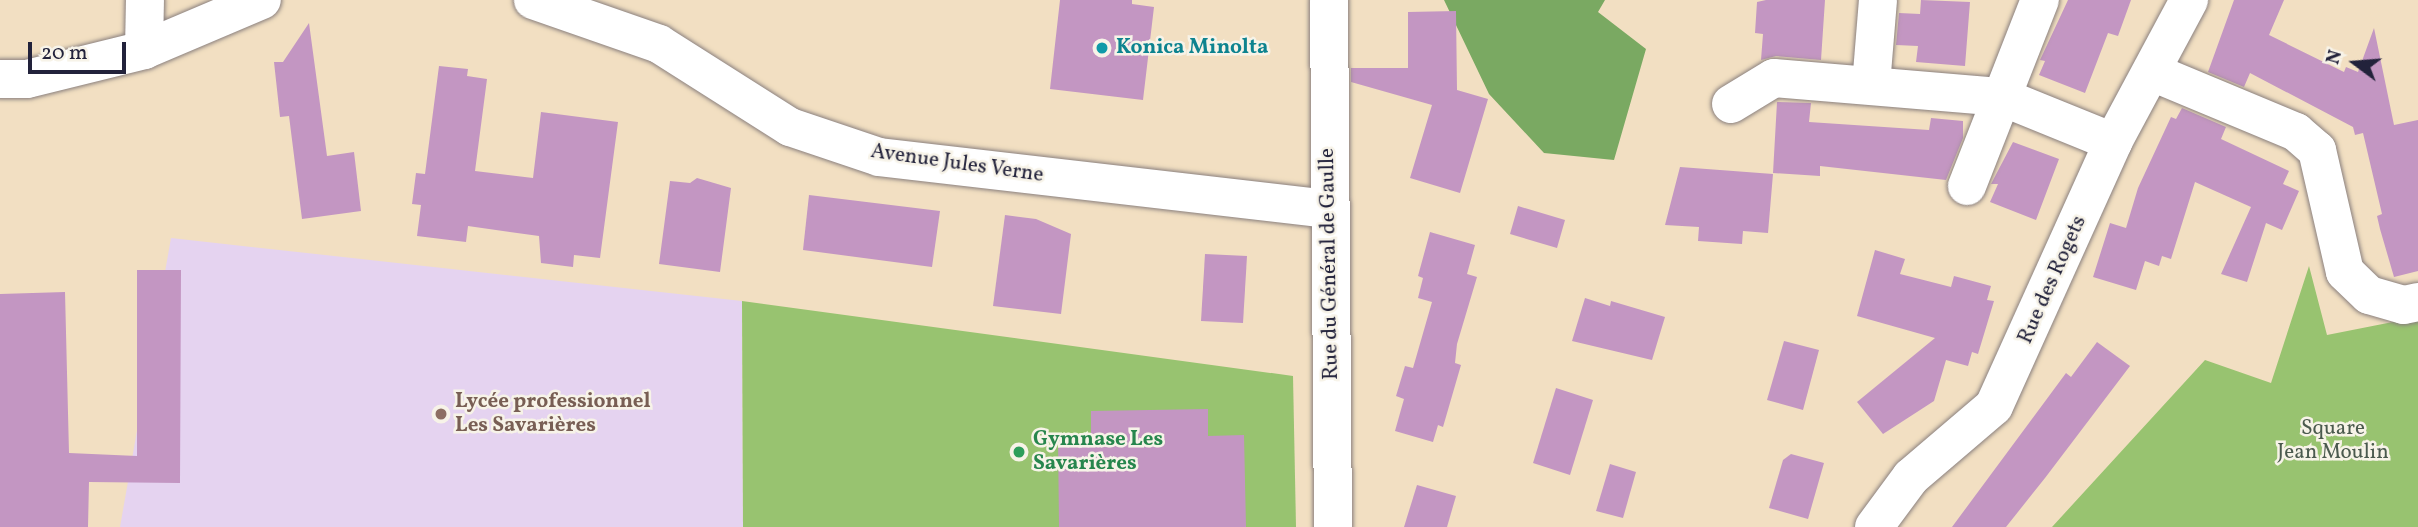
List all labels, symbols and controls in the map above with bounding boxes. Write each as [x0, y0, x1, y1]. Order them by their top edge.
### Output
scale bar [32, 28, 130, 72]
north arrow [2320, 28, 2390, 98]
place label: Konica Minolta [1116, 35, 1268, 61]
text: 20 m [41, 39, 87, 68]
marker: Konica Minolta [1094, 40, 1110, 56]
text: N [2320, 47, 2349, 67]
street label: Avenue Jules Verne [869, 139, 1045, 189]
street label: Rue du Général de Gaulle [1315, 148, 1345, 380]
street label: Rue des Rogets [2014, 212, 2092, 348]
place label: Lycée professionnel Les Savarières [455, 389, 651, 439]
marker: Lycée professionnel Les Savarières [433, 406, 449, 422]
park label: Square Jean Moulin [2277, 416, 2389, 466]
place label: Gymnase Les Savarières [1033, 427, 1163, 477]
marker: Gymnase Les Savarières [1011, 444, 1027, 460]

